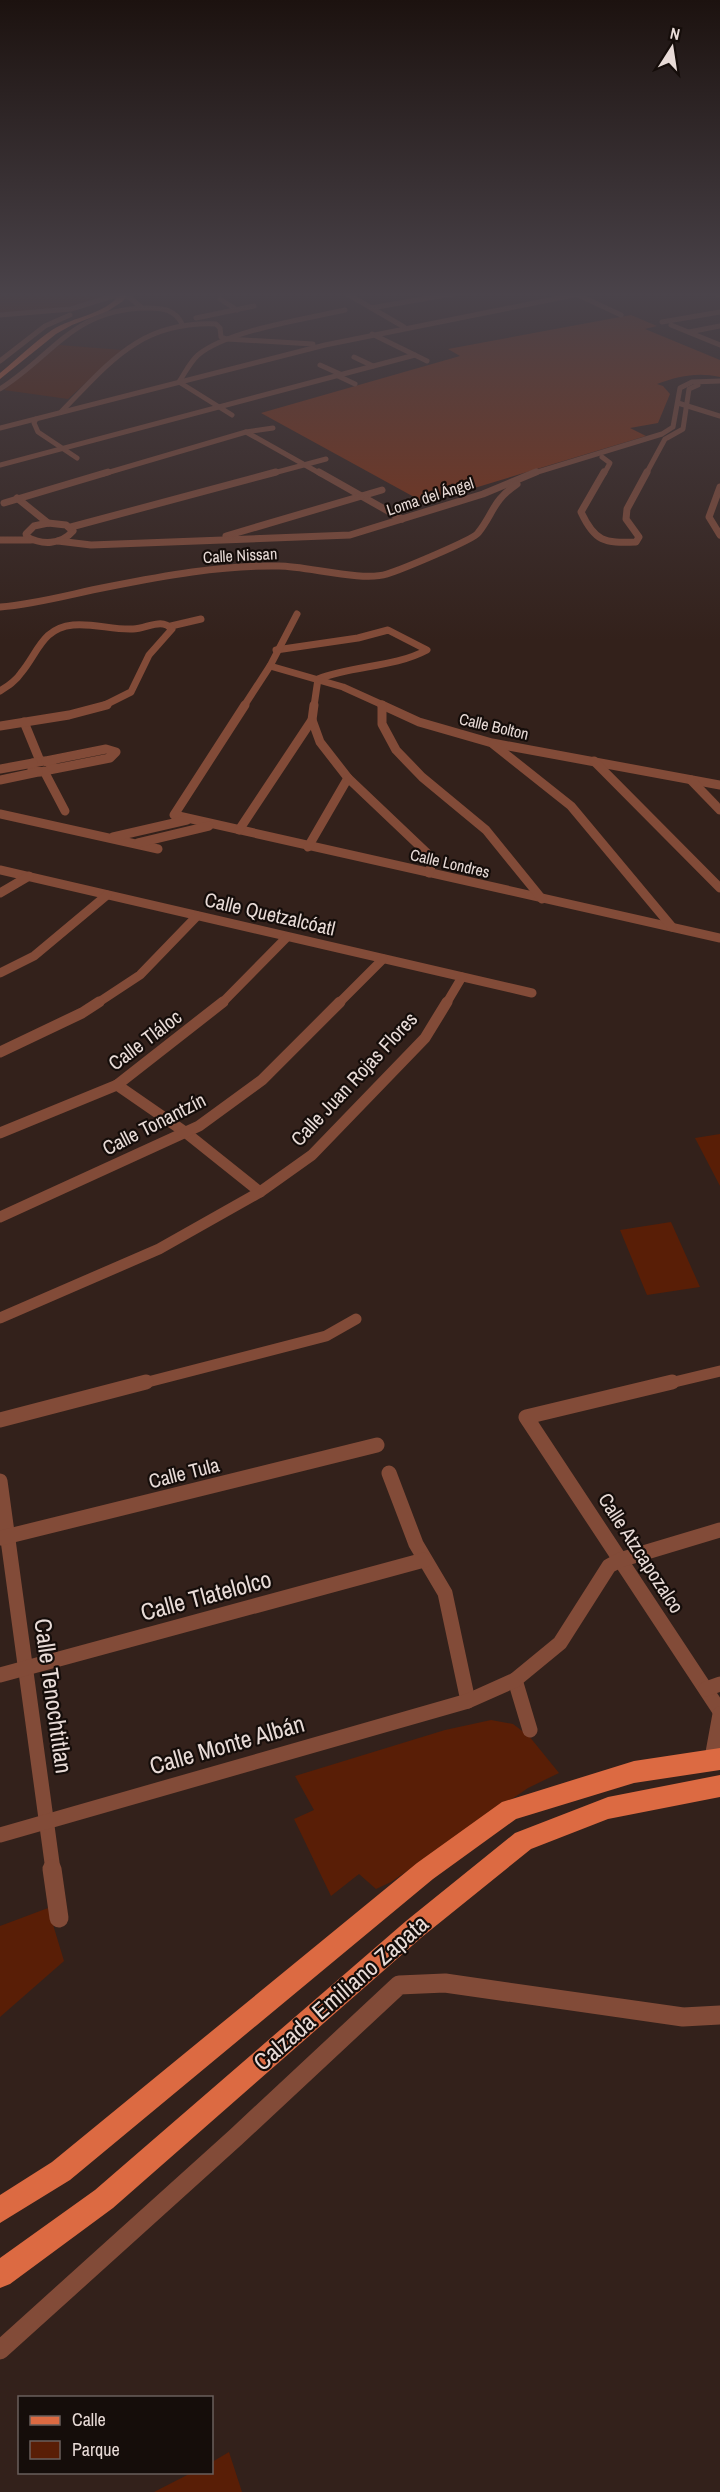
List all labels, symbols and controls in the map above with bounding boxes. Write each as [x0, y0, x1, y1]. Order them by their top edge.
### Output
north arrow [642, 18, 702, 78]
text: N [668, 22, 682, 45]
street label: Loma del Ángel [384, 472, 476, 520]
street label: Calle Nissan [202, 542, 278, 568]
street label: Calle Bolton [457, 707, 531, 745]
street label: Calle Londres [408, 843, 492, 883]
street label: Calle Quetzalcóatl [202, 885, 338, 942]
street label: Calle Tláloc [102, 1003, 187, 1076]
street label: Calle Juan Rojas Flores [284, 1006, 423, 1152]
street label: Calle Tonantzín [97, 1086, 210, 1161]
street label: Calle Tula [146, 1451, 222, 1494]
street label: Calle Atzcapozalco [592, 1487, 690, 1618]
street label: Calle Tlatelolco [137, 1562, 275, 1628]
street label: Calle Tenochtitlan [27, 1616, 81, 1775]
street label: Calle Monte Albán [146, 1707, 308, 1781]
street label: Calzada Emiliano Zapata [246, 1907, 435, 2077]
legend [18, 2396, 213, 2474]
text: Calle [72, 2407, 106, 2432]
text: Parque [72, 2437, 120, 2462]

